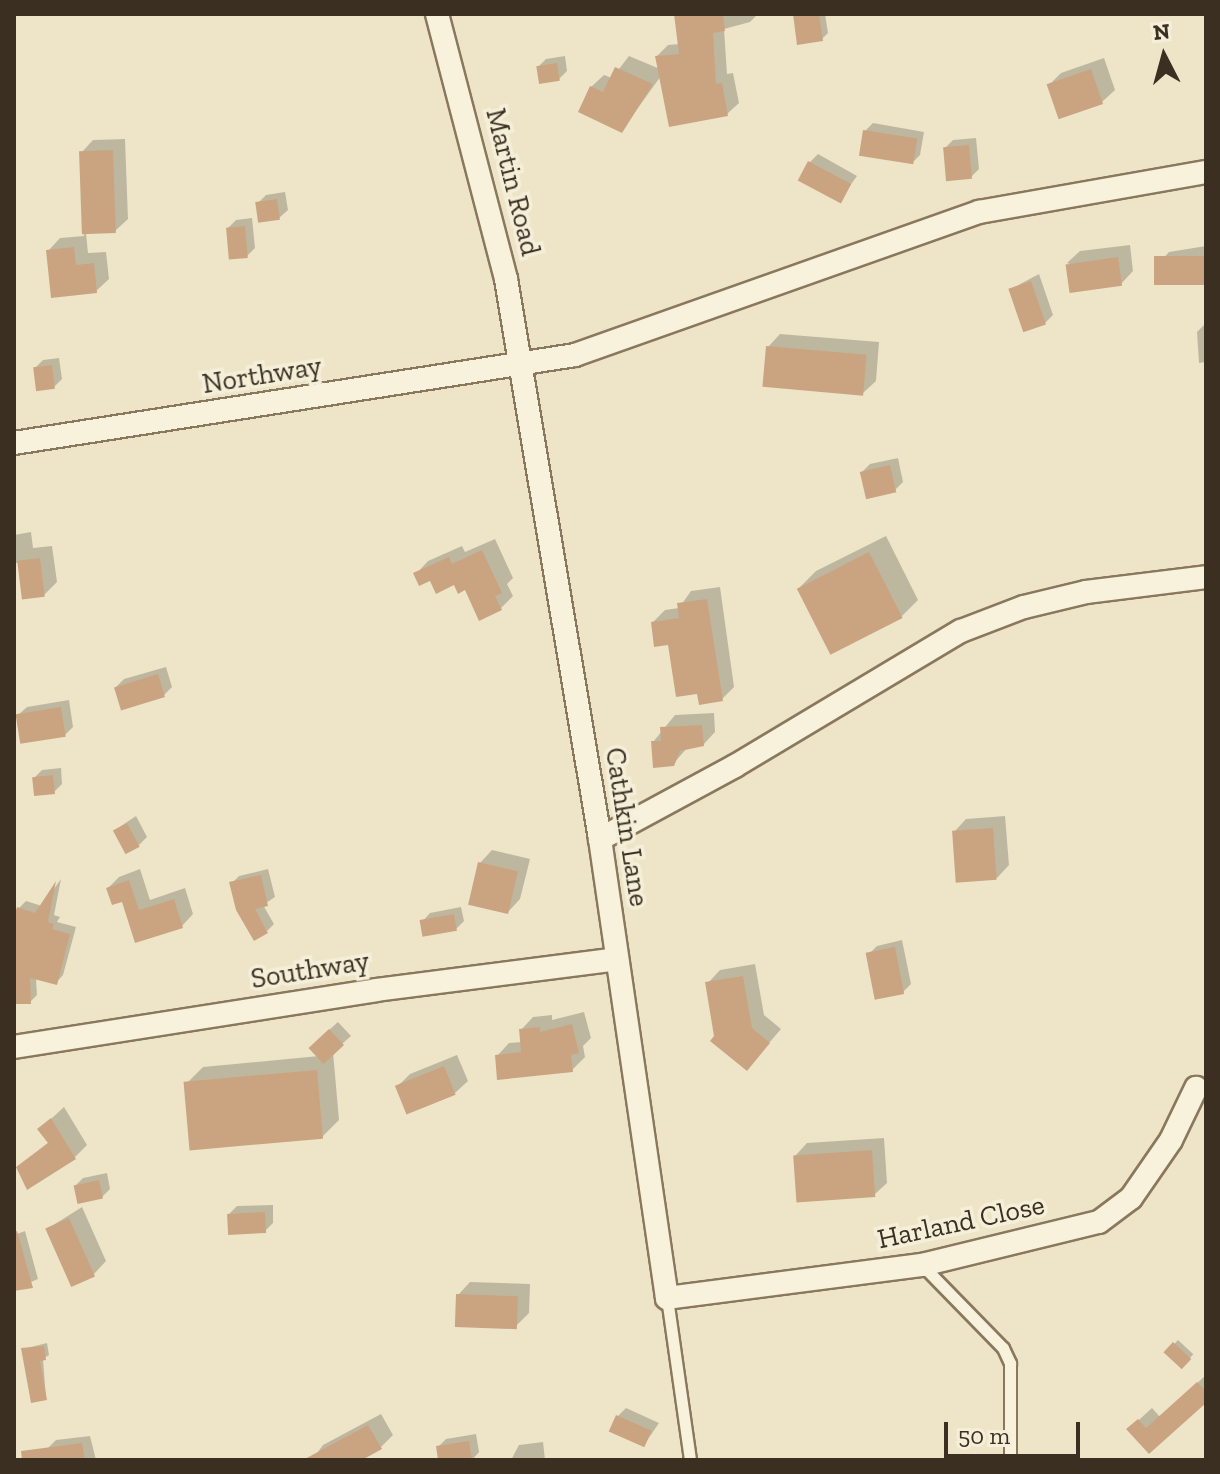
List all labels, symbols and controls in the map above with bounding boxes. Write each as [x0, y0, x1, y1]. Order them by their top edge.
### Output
north arrow [1124, 16, 1204, 96]
text: N [1152, 17, 1171, 46]
street label: Martin Road [478, 105, 548, 259]
street label: Northway [200, 349, 324, 401]
street label: Cathkin Lane [598, 745, 656, 909]
street label: Southway [248, 944, 372, 996]
street label: Harland Close [874, 1188, 1048, 1256]
scale bar [948, 1406, 1084, 1456]
text: 50 m [958, 1421, 1010, 1450]

